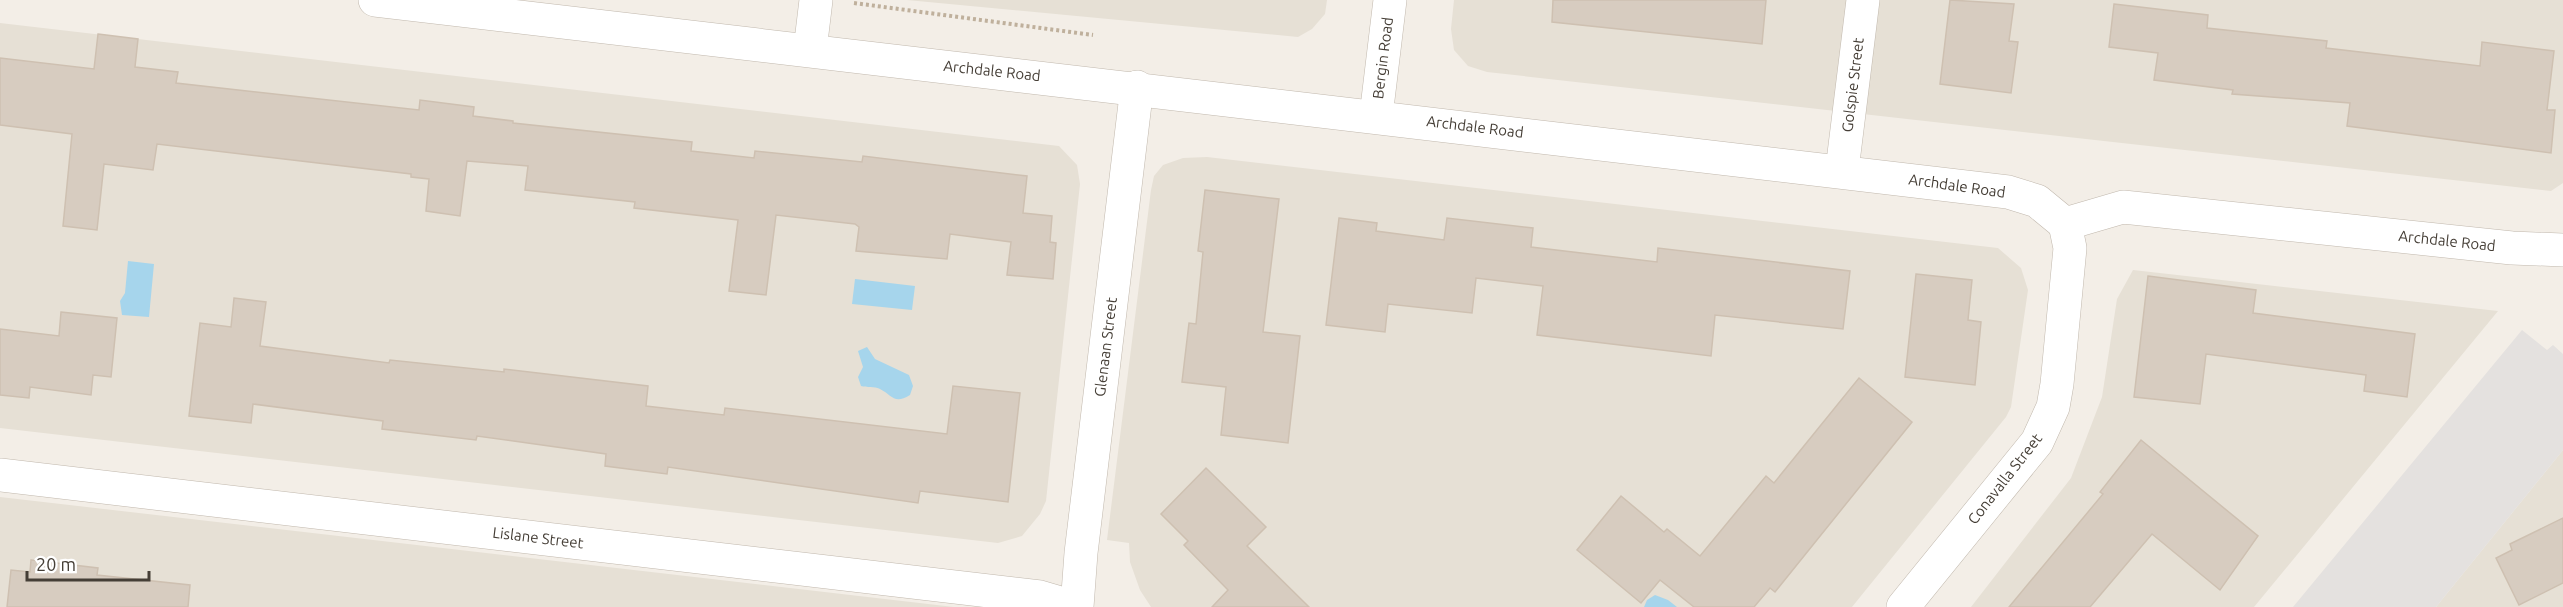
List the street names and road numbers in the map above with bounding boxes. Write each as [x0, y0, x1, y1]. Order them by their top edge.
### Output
street label: Bergin Road [1369, 16, 1396, 100]
street label: Golspie Street [1838, 37, 1867, 133]
street label: Archdale Road [943, 57, 1042, 84]
street label: Archdale Road [1426, 112, 1525, 141]
street label: Archdale Road [1908, 170, 2007, 201]
street label: Archdale Road [2398, 227, 2497, 254]
street label: Glenaan Street [1091, 296, 1120, 398]
street label: Conavalla Street [1964, 430, 2045, 527]
street label: Lislane Street [492, 523, 585, 552]

